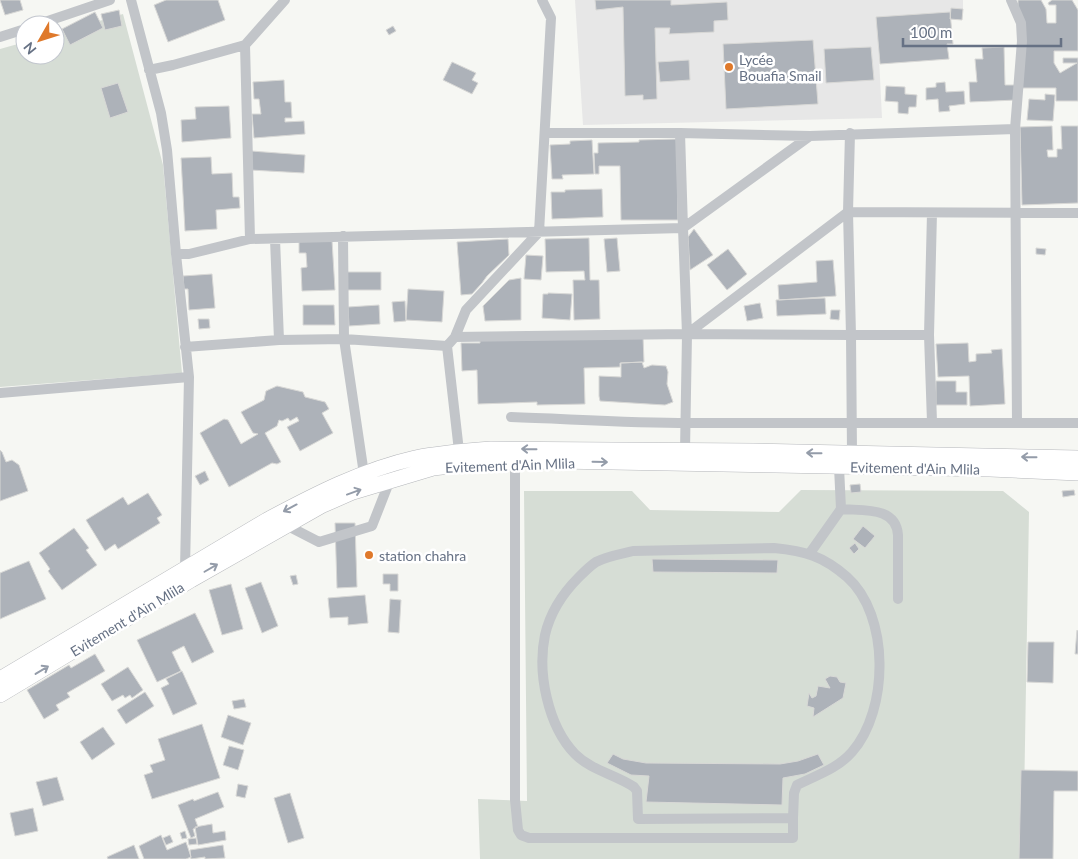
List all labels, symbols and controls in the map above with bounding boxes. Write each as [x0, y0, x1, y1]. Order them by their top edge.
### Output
north arrow [15, 15, 65, 65]
scale bar [903, 15, 1060, 47]
text: 100 m [910, 23, 952, 41]
text: N [20, 39, 40, 58]
place label: Lycée Bouafia Smail [739, 51, 822, 84]
marker: Lycée Bouafia Smail [723, 61, 735, 73]
one-way arrow [522, 444, 538, 454]
one-way arrow [807, 448, 823, 457]
one-way arrow [1022, 452, 1038, 462]
street label: Evitement d'Ain Mlila [445, 454, 575, 476]
one-way arrow [592, 457, 608, 467]
street label: Evitement d'Ain Mlila [850, 458, 980, 478]
one-way arrow [346, 487, 362, 496]
one-way arrow [282, 503, 297, 513]
place label: station chahra [379, 547, 466, 564]
marker: station chahra [363, 549, 375, 561]
one-way arrow [204, 563, 218, 573]
street label: Evitement d'Ain Mlila [67, 578, 187, 660]
one-way arrow [34, 664, 48, 674]

